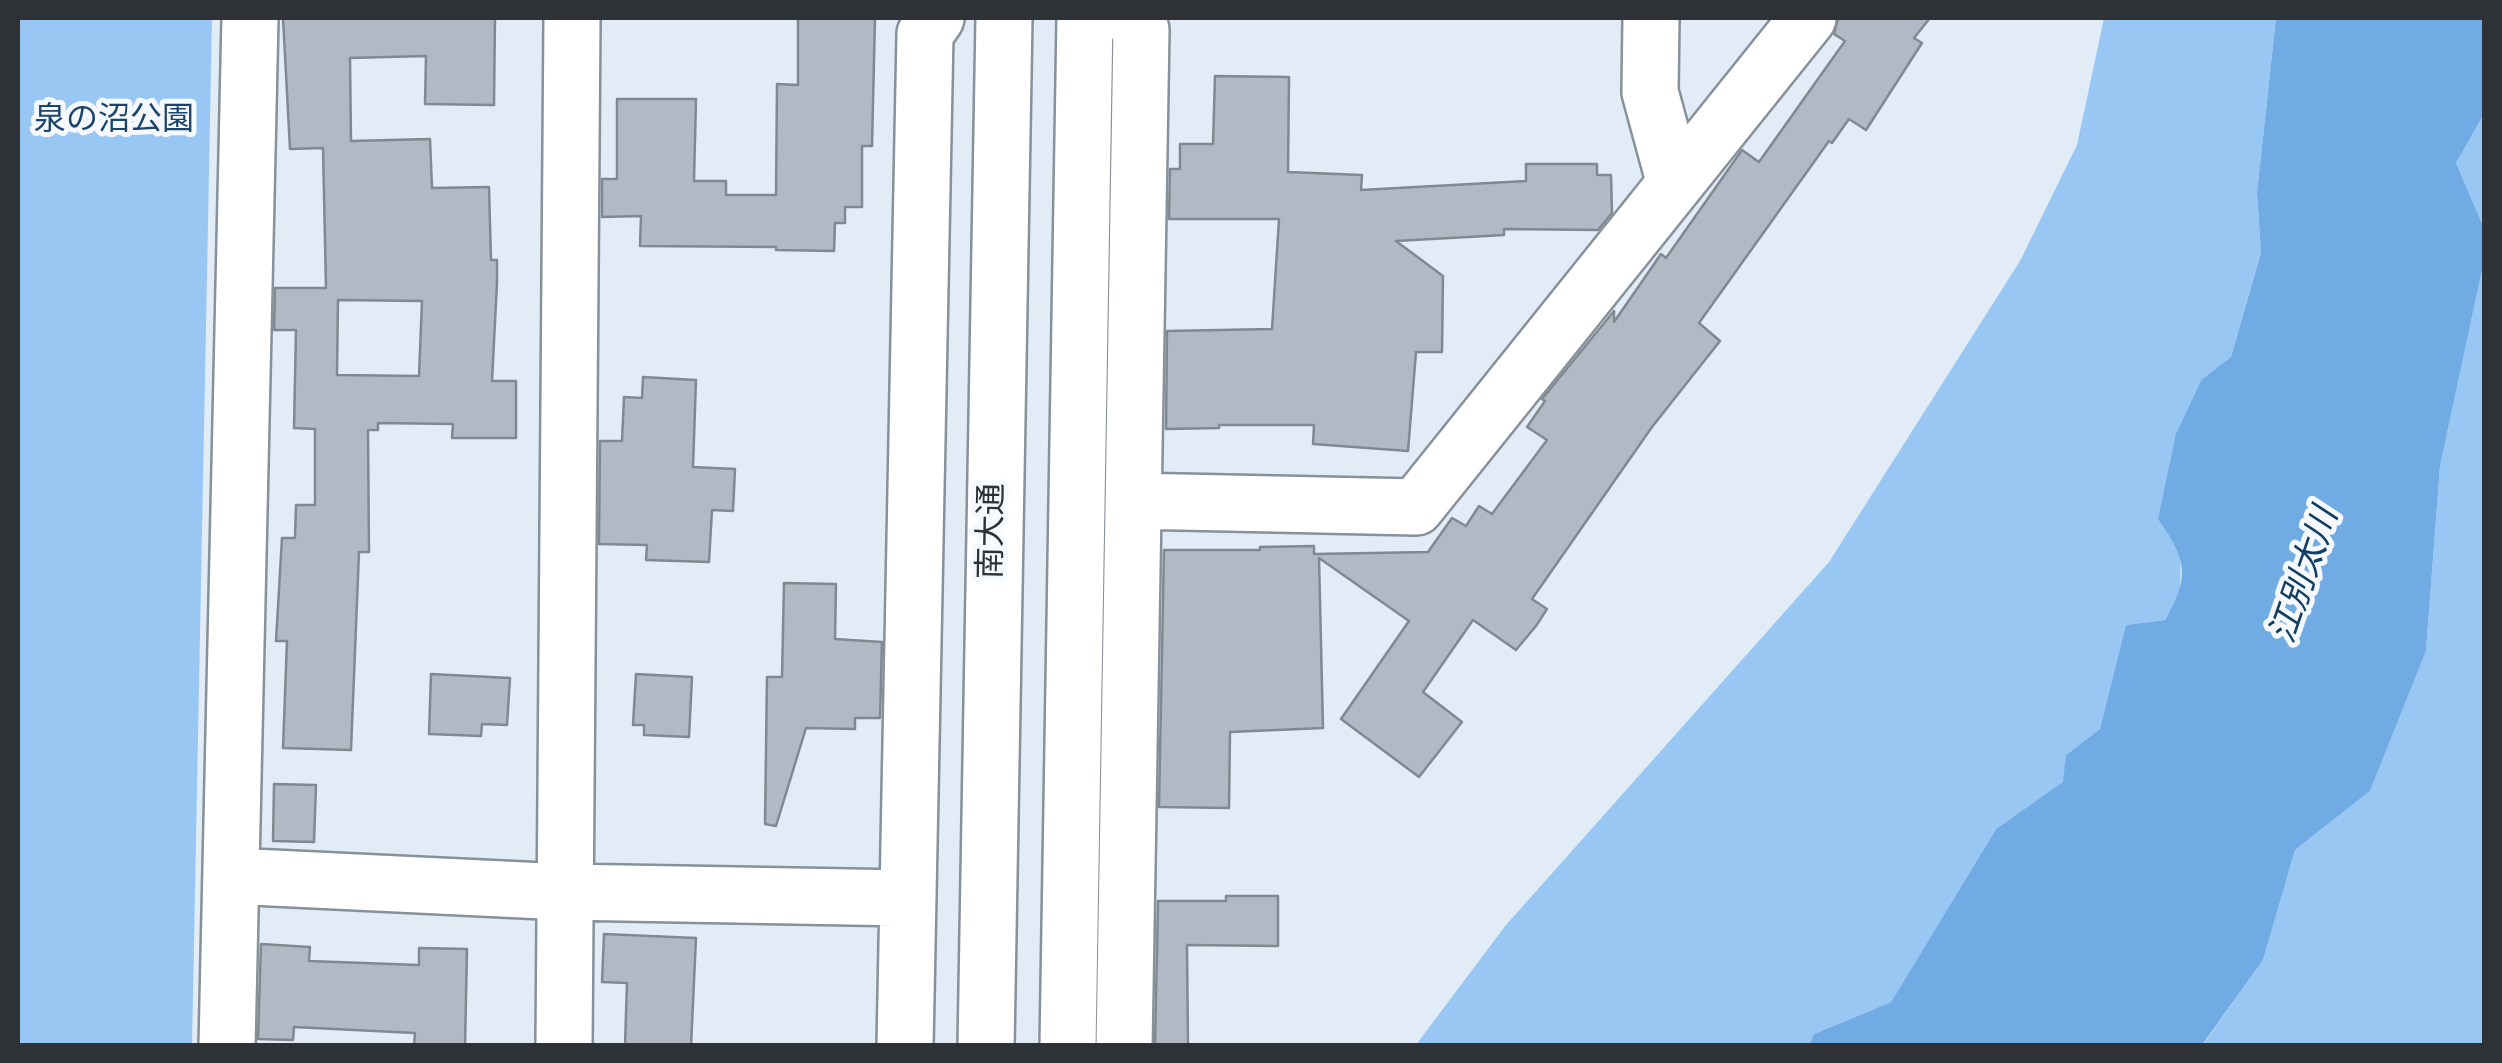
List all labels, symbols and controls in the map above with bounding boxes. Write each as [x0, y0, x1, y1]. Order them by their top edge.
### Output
park label: 泉の沼公園 [34, 102, 194, 140]
street label: 南大通 [973, 483, 1013, 579]
water label: 江別太川 [2263, 503, 2349, 649]

